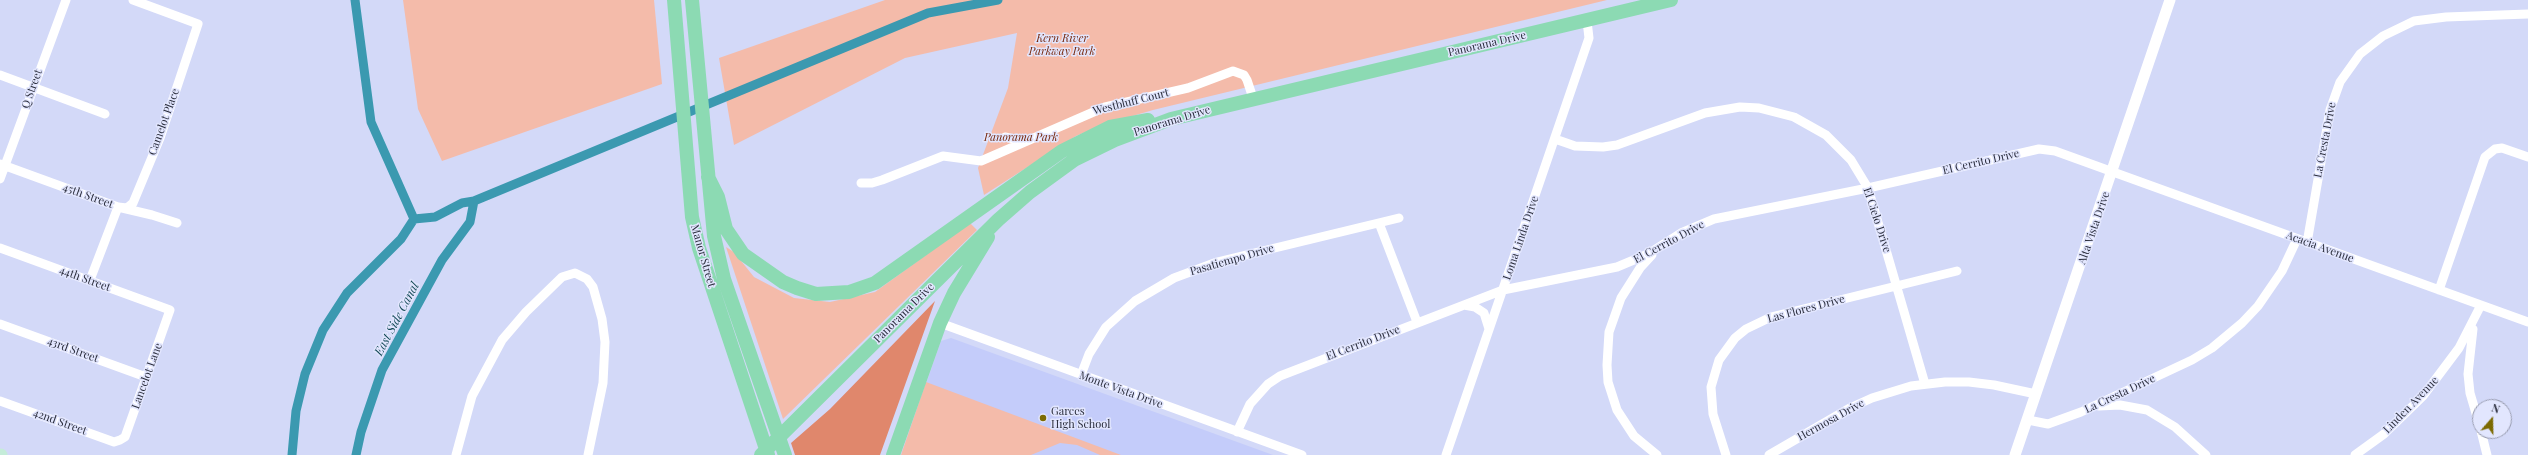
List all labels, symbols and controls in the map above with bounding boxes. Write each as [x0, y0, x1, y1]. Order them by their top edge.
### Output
street label: Panorama Drive [1447, 29, 1527, 59]
park label: Kern River Parkway Park [1029, 32, 1095, 58]
street label: Q Street [19, 68, 45, 110]
street label: Westbluff Court [1092, 86, 1170, 118]
street label: Camelot Place [146, 87, 182, 157]
street label: La Cresta Drive [2311, 101, 2339, 179]
street label: Panorama Drive [1132, 103, 1212, 139]
park label: Panorama Park [984, 131, 1058, 145]
street label: El Cerrito Drive [1941, 147, 2021, 177]
street label: 45th Street [61, 181, 115, 211]
street label: El Cielo Drive [1860, 186, 1894, 254]
street label: Alta Vista Drive [2075, 190, 2113, 266]
street label: Loma Linda Drive [1500, 194, 1542, 282]
street label: El Cerrito Drive [1631, 218, 1707, 266]
street label: Manor Street [688, 223, 718, 289]
street label: Acacia Avenue [2284, 229, 2356, 265]
street label: Pasatiempo Drive [1188, 242, 1276, 278]
street label: 44th Street [58, 264, 112, 294]
water label: East Side Canal [372, 280, 422, 358]
street label: Panorama Drive [871, 280, 937, 346]
street label: Las Flores Drive [1766, 292, 1846, 326]
street label: El Cerrito Drive [1324, 323, 1402, 363]
street label: 43rd Street [46, 335, 100, 365]
street label: Lancelot Lane [129, 341, 165, 411]
street label: Monte Vista Drive [1077, 369, 1165, 411]
street label: La Cresta Drive [2083, 372, 2157, 416]
street label: Linden Avenue [2381, 374, 2441, 436]
street label: Hermosa Drive [1795, 396, 1867, 444]
north arrow [2472, 399, 2512, 439]
text: N [2490, 400, 2502, 417]
place label: Garces High School [1051, 405, 1110, 431]
street label: 42nd Street [31, 406, 89, 438]
marker: Garces High School [1038, 413, 1048, 423]

